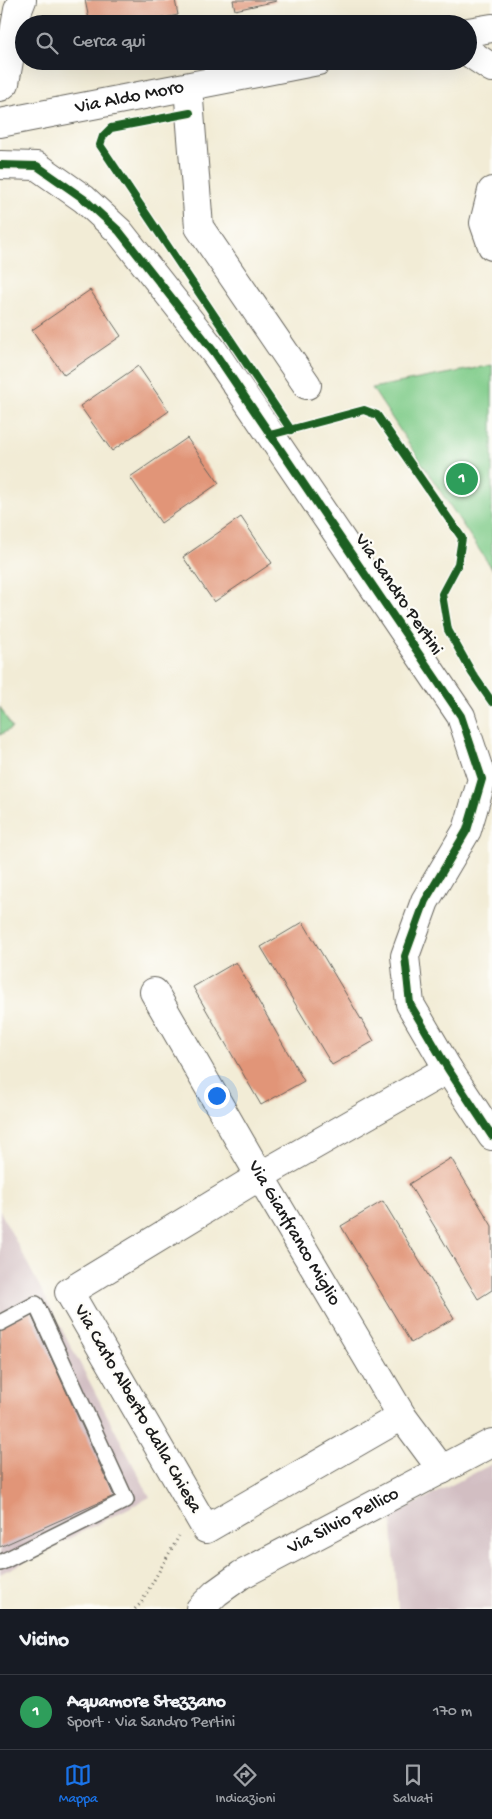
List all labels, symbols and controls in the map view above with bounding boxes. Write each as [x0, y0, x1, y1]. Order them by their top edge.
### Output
search box [15, 15, 477, 70]
icon: search [33, 29, 61, 57]
text: Cerca qui [73, 31, 146, 54]
street label: Via Aldo Moro [72, 76, 186, 120]
pin: 1 [446, 460, 478, 498]
street label: Via Sandro Pertini [348, 529, 447, 660]
your location [204, 1083, 230, 1109]
street label: Via Gianfranco Miglio [242, 1156, 346, 1310]
street label: Via Carlo Alberto dalla Chiesa [67, 1300, 207, 1519]
street label: Via Silvio Pellico [283, 1482, 403, 1560]
text: Vicino [20, 1629, 69, 1654]
text: Aquamore Stezzano [67, 1691, 226, 1714]
text: 1 [33, 1703, 39, 1722]
text: 170 m [433, 1703, 472, 1722]
text: Sport · Via Sandro Pertini [67, 1714, 235, 1733]
tab: Mappa [59, 1761, 98, 1808]
tab: Indicazioni [216, 1761, 275, 1808]
tab: Salvati [393, 1761, 433, 1808]

